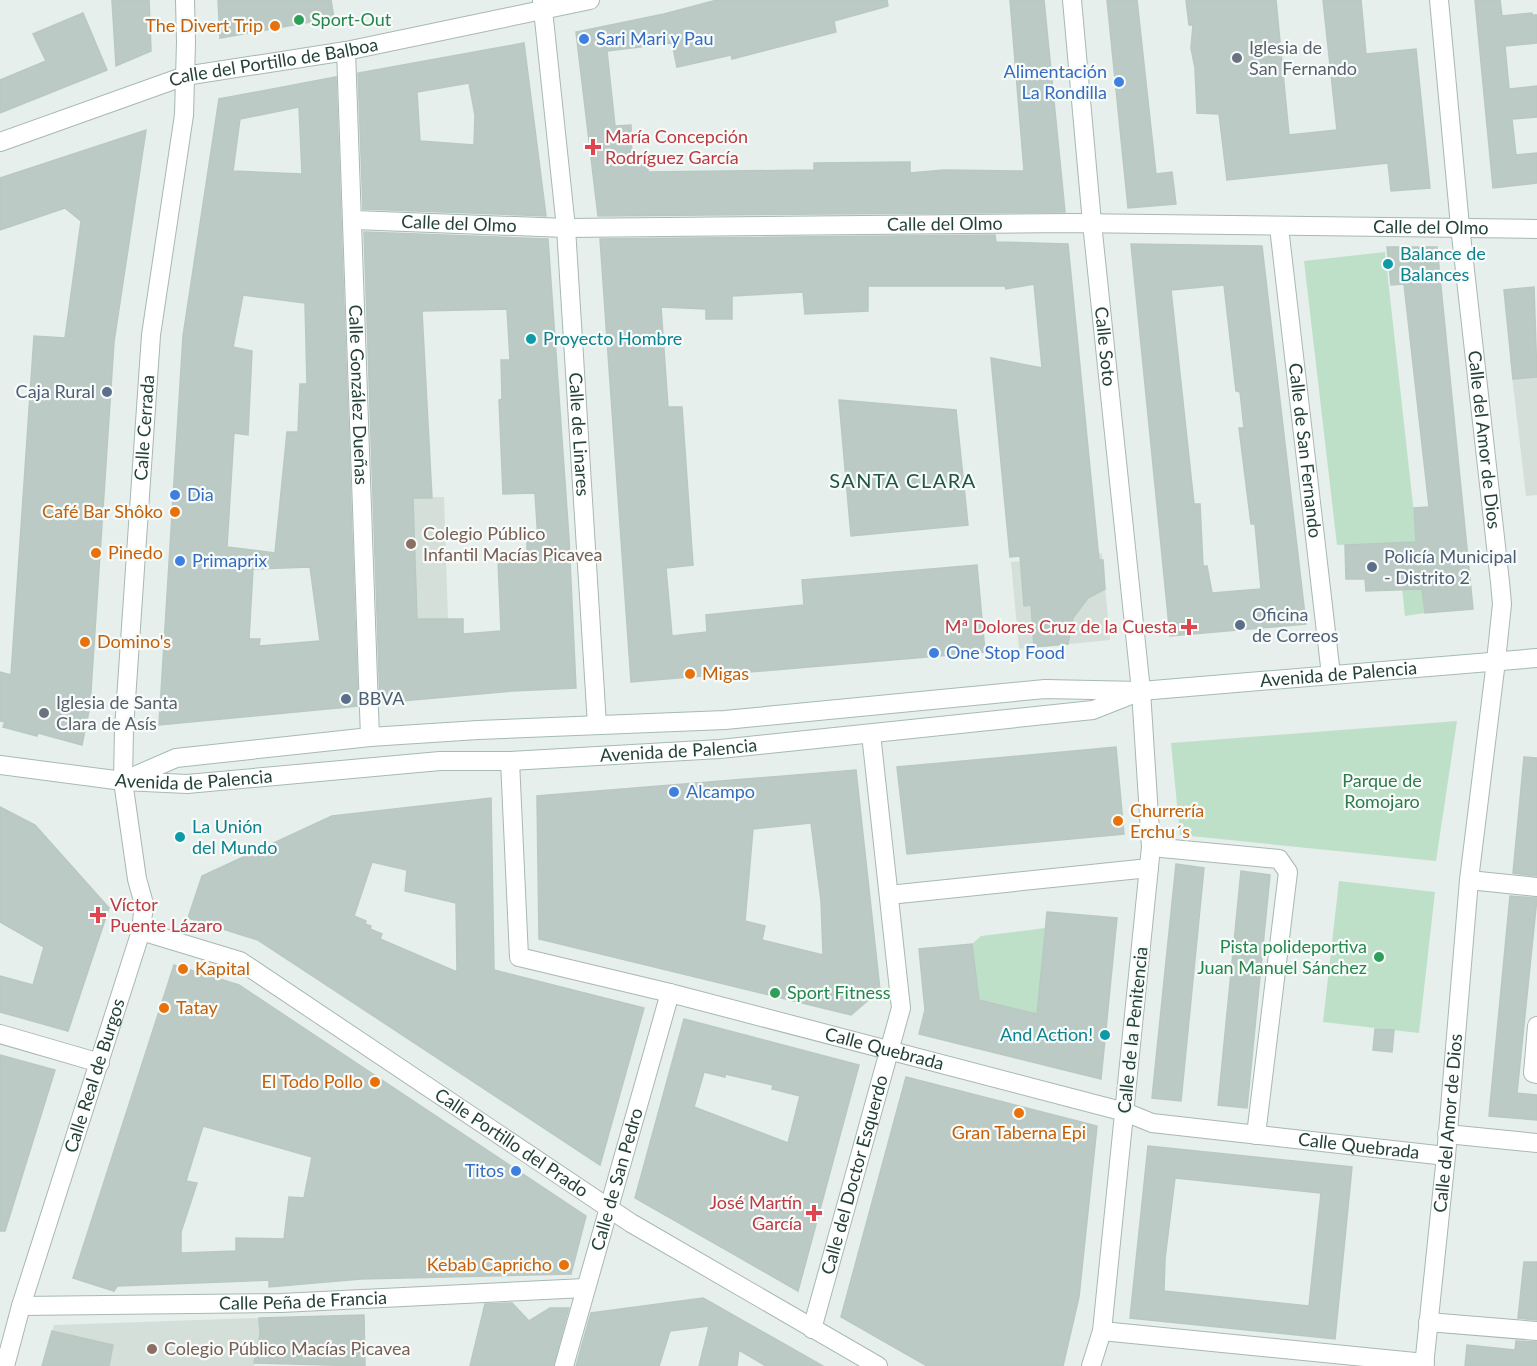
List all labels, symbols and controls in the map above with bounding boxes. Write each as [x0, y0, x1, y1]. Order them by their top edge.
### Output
place label: Sport-Out [311, 8, 392, 30]
marker: Sport-Out [292, 13, 306, 27]
place label: The Divert Trip [145, 14, 263, 36]
marker: The Divert Trip [268, 19, 282, 33]
place label: Sari Mari y Pau [596, 27, 713, 49]
marker: Sari Mari y Pau [577, 32, 591, 46]
street label: Calle del Portillo de Balboa [166, 33, 380, 91]
place label: Iglesia de San Fernando [1249, 36, 1357, 79]
marker: Iglesia de San Fernando [1230, 51, 1244, 65]
place label: Alimentación La Rondilla [1003, 60, 1107, 103]
marker: Alimentación La Rondilla [1112, 75, 1126, 89]
place label: María Concepción Rodríguez García [605, 125, 748, 168]
marker: María Concepción Rodríguez García [586, 140, 600, 154]
street label: Calle del Olmo [401, 210, 517, 236]
street label: Calle del Olmo [887, 212, 1003, 235]
street label: Calle del Olmo [1373, 215, 1489, 238]
place label: Balance de Balances [1400, 242, 1486, 285]
marker: Balance de Balances [1381, 257, 1395, 271]
street label: Calle González Dueñas [345, 304, 373, 486]
street label: Calle Soto [1091, 305, 1121, 387]
place label: Proyecto Hombre [543, 327, 682, 349]
marker: Proyecto Hombre [524, 332, 538, 346]
street label: Calle del Amor de Dios [1464, 349, 1506, 530]
street label: Calle de San Fernando [1285, 362, 1327, 539]
street label: Calle de Linares [565, 372, 595, 497]
street label: Calle Cerrada [129, 374, 158, 481]
place label: Caja Rural [16, 380, 95, 402]
marker: Caja Rural [100, 385, 114, 399]
district label: SANTA CLARA [829, 468, 977, 492]
place label: Dia [187, 483, 214, 505]
marker: Dia [168, 488, 182, 502]
place label: Café Bar Shôko [42, 500, 163, 522]
marker: Café Bar Shôko [168, 505, 182, 519]
place label: Colegio Público Infantil Macías Picavea [423, 522, 602, 565]
marker: Colegio Público Infantil Macías Picavea [404, 537, 418, 551]
place label: Pinedo [108, 541, 163, 563]
place label: Policía Municipal - Distrito 2 [1384, 545, 1517, 588]
marker: Pinedo [89, 546, 103, 560]
place label: Primaprix [192, 549, 267, 571]
marker: Primaprix [173, 554, 187, 568]
marker: Policía Municipal - Distrito 2 [1365, 560, 1379, 574]
place label: Oficina de Correos [1252, 603, 1339, 646]
place label: Mª Dolores Cruz de la Cuesta [945, 615, 1177, 637]
marker: Oficina de Correos [1233, 618, 1247, 632]
marker: Mª Dolores Cruz de la Cuesta [1182, 620, 1196, 634]
place label: Domino's [97, 630, 171, 652]
marker: Domino's [78, 635, 92, 649]
place label: One Stop Food [946, 641, 1065, 663]
marker: One Stop Food [927, 646, 941, 660]
street label: Avenida de Palencia [1259, 656, 1418, 691]
place label: Migas [702, 662, 749, 684]
marker: Migas [683, 667, 697, 681]
place label: BBVA [358, 687, 405, 709]
place label: Iglesia de Santa Clara de Asís [56, 691, 178, 734]
marker: BBVA [339, 692, 353, 706]
marker: Iglesia de Santa Clara de Asís [37, 706, 51, 720]
street label: Avenida de Palencia [599, 733, 758, 766]
street label: Avenida de Palencia [114, 764, 273, 794]
park label: Parque de Romojaro [1342, 769, 1422, 812]
place label: Alcampo [686, 780, 755, 802]
marker: Alcampo [667, 785, 681, 799]
place label: Churrería Erchu´s [1130, 799, 1204, 842]
marker: Churrería Erchu´s [1111, 814, 1125, 828]
place label: La Unión del Mundo [192, 815, 277, 858]
marker: La Unión del Mundo [173, 830, 187, 844]
place label: Víctor Puente Lázaro [110, 893, 222, 936]
marker: Víctor Puente Lázaro [91, 908, 105, 922]
place label: Pista polideportiva Juan Manuel Sánchez [1197, 935, 1367, 978]
street label: Calle de la Penitencia [1112, 945, 1152, 1114]
marker: Pista polideportiva Juan Manuel Sánchez [1372, 950, 1386, 964]
place label: Kapital [195, 957, 250, 979]
marker: Kapital [176, 962, 190, 976]
place label: Sport Fitness [787, 981, 891, 1003]
marker: Sport Fitness [768, 986, 782, 1000]
street label: Calle Real de Burgos [59, 995, 129, 1155]
place label: Tatay [176, 996, 219, 1018]
marker: Tatay [157, 1001, 171, 1015]
street label: Calle Quebrada [823, 1022, 946, 1074]
place label: And Action! [1000, 1023, 1093, 1045]
marker: And Action! [1098, 1028, 1112, 1042]
street label: Calle del Amor de Dios [1428, 1033, 1466, 1214]
place label: El Todo Pollo [262, 1070, 363, 1092]
street label: Calle del Doctor Esquerdo [816, 1072, 892, 1277]
marker: El Todo Pollo [368, 1075, 382, 1089]
street label: Calle Portillo del Prado [431, 1083, 593, 1201]
street label: Calle de San Pedro [585, 1105, 647, 1253]
marker: Gran Taberna Epi [1012, 1106, 1026, 1120]
place label: Gran Taberna Epi [952, 1121, 1086, 1143]
street label: Calle Quebrada [1297, 1127, 1421, 1163]
place label: Titos [465, 1159, 504, 1181]
marker: Titos [509, 1164, 523, 1178]
place label: José Martín García [710, 1191, 802, 1234]
marker: José Martín García [807, 1206, 821, 1220]
place label: Kebab Capricho [427, 1253, 552, 1275]
marker: Kebab Capricho [557, 1258, 571, 1272]
street label: Calle Peña de Francia [219, 1286, 387, 1314]
place label: Colegio Público Macías Picavea [164, 1337, 411, 1359]
marker: Colegio Público Macías Picavea [145, 1342, 159, 1356]

